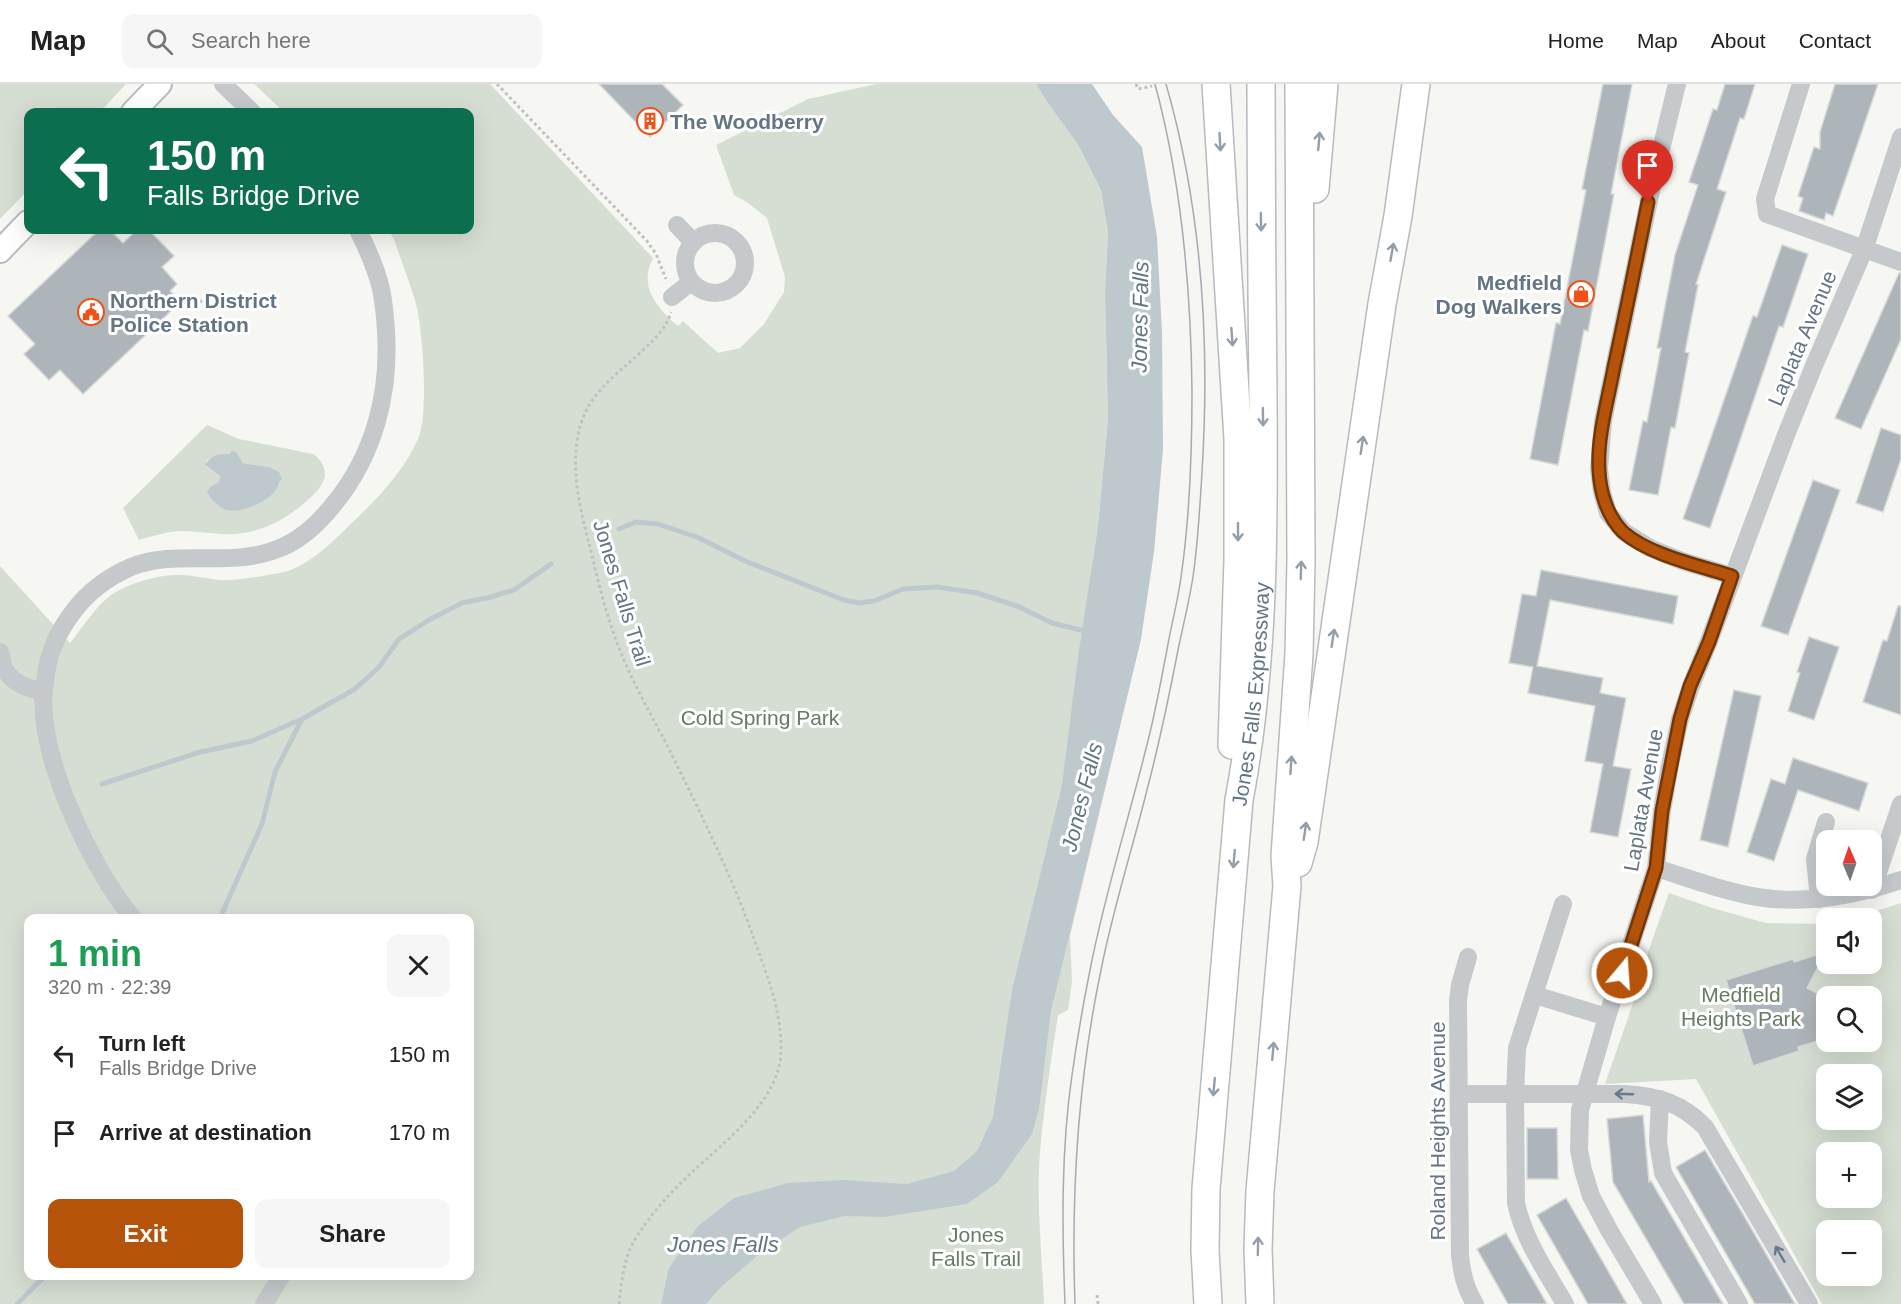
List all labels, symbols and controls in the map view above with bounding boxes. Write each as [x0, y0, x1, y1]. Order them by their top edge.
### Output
search box [122, 14, 542, 68]
text: Map [30, 25, 86, 56]
icon: search [143, 25, 176, 58]
text: Search here [191, 28, 311, 53]
text: Home [1548, 29, 1604, 52]
text: Map [1637, 29, 1678, 52]
text: About [1711, 29, 1766, 52]
text: Contact [1799, 29, 1871, 52]
building icon: The Woodberry [635, 106, 665, 136]
place label: The Woodberry [670, 110, 824, 133]
icon: left [48, 132, 126, 210]
text: 150 m [147, 132, 266, 179]
one-way arrow [1215, 132, 1226, 152]
one-way arrow [1314, 132, 1325, 151]
pin [1622, 140, 1673, 202]
icon: arrive [1631, 149, 1664, 182]
text: Falls Bridge Drive [147, 181, 360, 211]
one-way arrow [1255, 211, 1267, 231]
one-way arrow [1386, 243, 1397, 263]
water label: Jones Falls [1127, 261, 1153, 374]
street label: Laplata Avenue [1763, 267, 1841, 409]
place label: Medfield Dog Walkers [1436, 271, 1562, 318]
shop icon: Medfield Dog Walkers [1566, 279, 1596, 309]
place label: Northern District Police Station [110, 289, 277, 336]
public building icon: Northern District Police Station [76, 297, 106, 327]
one-way arrow [1226, 327, 1237, 347]
one-way arrow [1257, 406, 1269, 426]
one-way arrow [1356, 436, 1367, 455]
street label: Jones Falls Trail [589, 517, 655, 669]
one-way arrow [1232, 521, 1244, 541]
one-way arrow [1295, 561, 1307, 581]
street label: Jones Falls Expressway [1227, 581, 1273, 807]
one-way arrow [1328, 629, 1339, 648]
park label: Cold Spring Park [681, 706, 840, 729]
street label: Laplata Avenue [1619, 727, 1667, 873]
water label: Jones Falls [1056, 740, 1108, 855]
one-way arrow [1286, 755, 1297, 775]
one-way arrow [1300, 821, 1311, 841]
north arrow [1816, 830, 1882, 896]
map controls [1816, 830, 1882, 1286]
one-way arrow [1228, 848, 1239, 868]
button: sound [1816, 908, 1882, 974]
text: 1 min [48, 933, 142, 974]
button: close [387, 934, 450, 997]
position arrow [1590, 941, 1654, 1005]
text: 320 m · 22:39 [48, 976, 171, 998]
park label: Medfield Heights Park [1681, 983, 1802, 1030]
button: search [1816, 986, 1882, 1052]
street label: Roland Heights Avenue [1426, 1021, 1449, 1241]
text: Turn left [99, 1031, 185, 1056]
icon: left [48, 1039, 81, 1072]
text: 150 m [389, 1042, 450, 1067]
one-way arrow [1268, 1042, 1279, 1062]
text: Falls Bridge Drive [99, 1057, 257, 1079]
button: layers [1816, 1064, 1882, 1130]
one-way arrow [1208, 1077, 1219, 1097]
one-way arrow [1615, 1088, 1635, 1099]
icon: arrive [48, 1117, 81, 1150]
text: Arrive at destination [99, 1120, 312, 1145]
text: 170 m [389, 1120, 450, 1145]
button: + [1816, 1142, 1882, 1208]
button: Exit [48, 1199, 243, 1268]
button: Share [255, 1199, 450, 1268]
button: − [1816, 1220, 1882, 1286]
park label: Jones Falls Trail [931, 1223, 1021, 1270]
water label: Jones Falls [666, 1232, 779, 1257]
one-way arrow [1253, 1236, 1264, 1256]
one-way arrow [1773, 1245, 1785, 1262]

